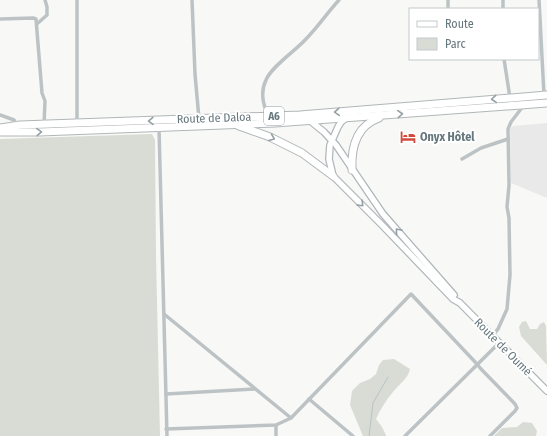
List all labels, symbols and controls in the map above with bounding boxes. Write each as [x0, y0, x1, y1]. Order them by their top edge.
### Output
legend [409, 8, 539, 60]
text: Route [445, 17, 474, 31]
text: Parc [445, 37, 466, 51]
one-way arrow [491, 95, 497, 104]
road number: A6 [264, 107, 284, 125]
one-way arrow [334, 108, 340, 117]
street label: Route de Daloa [177, 110, 252, 126]
one-way arrow [397, 110, 403, 119]
one-way arrow [148, 117, 154, 125]
one-way arrow [36, 128, 42, 136]
hotel icon: Onyx Hôtel [399, 128, 417, 146]
place label: Onyx Hôtel [420, 130, 475, 144]
one-way arrow [267, 133, 275, 141]
one-way arrow [356, 199, 364, 207]
one-way arrow [395, 229, 402, 236]
street label: Route de Oumé [471, 315, 535, 379]

